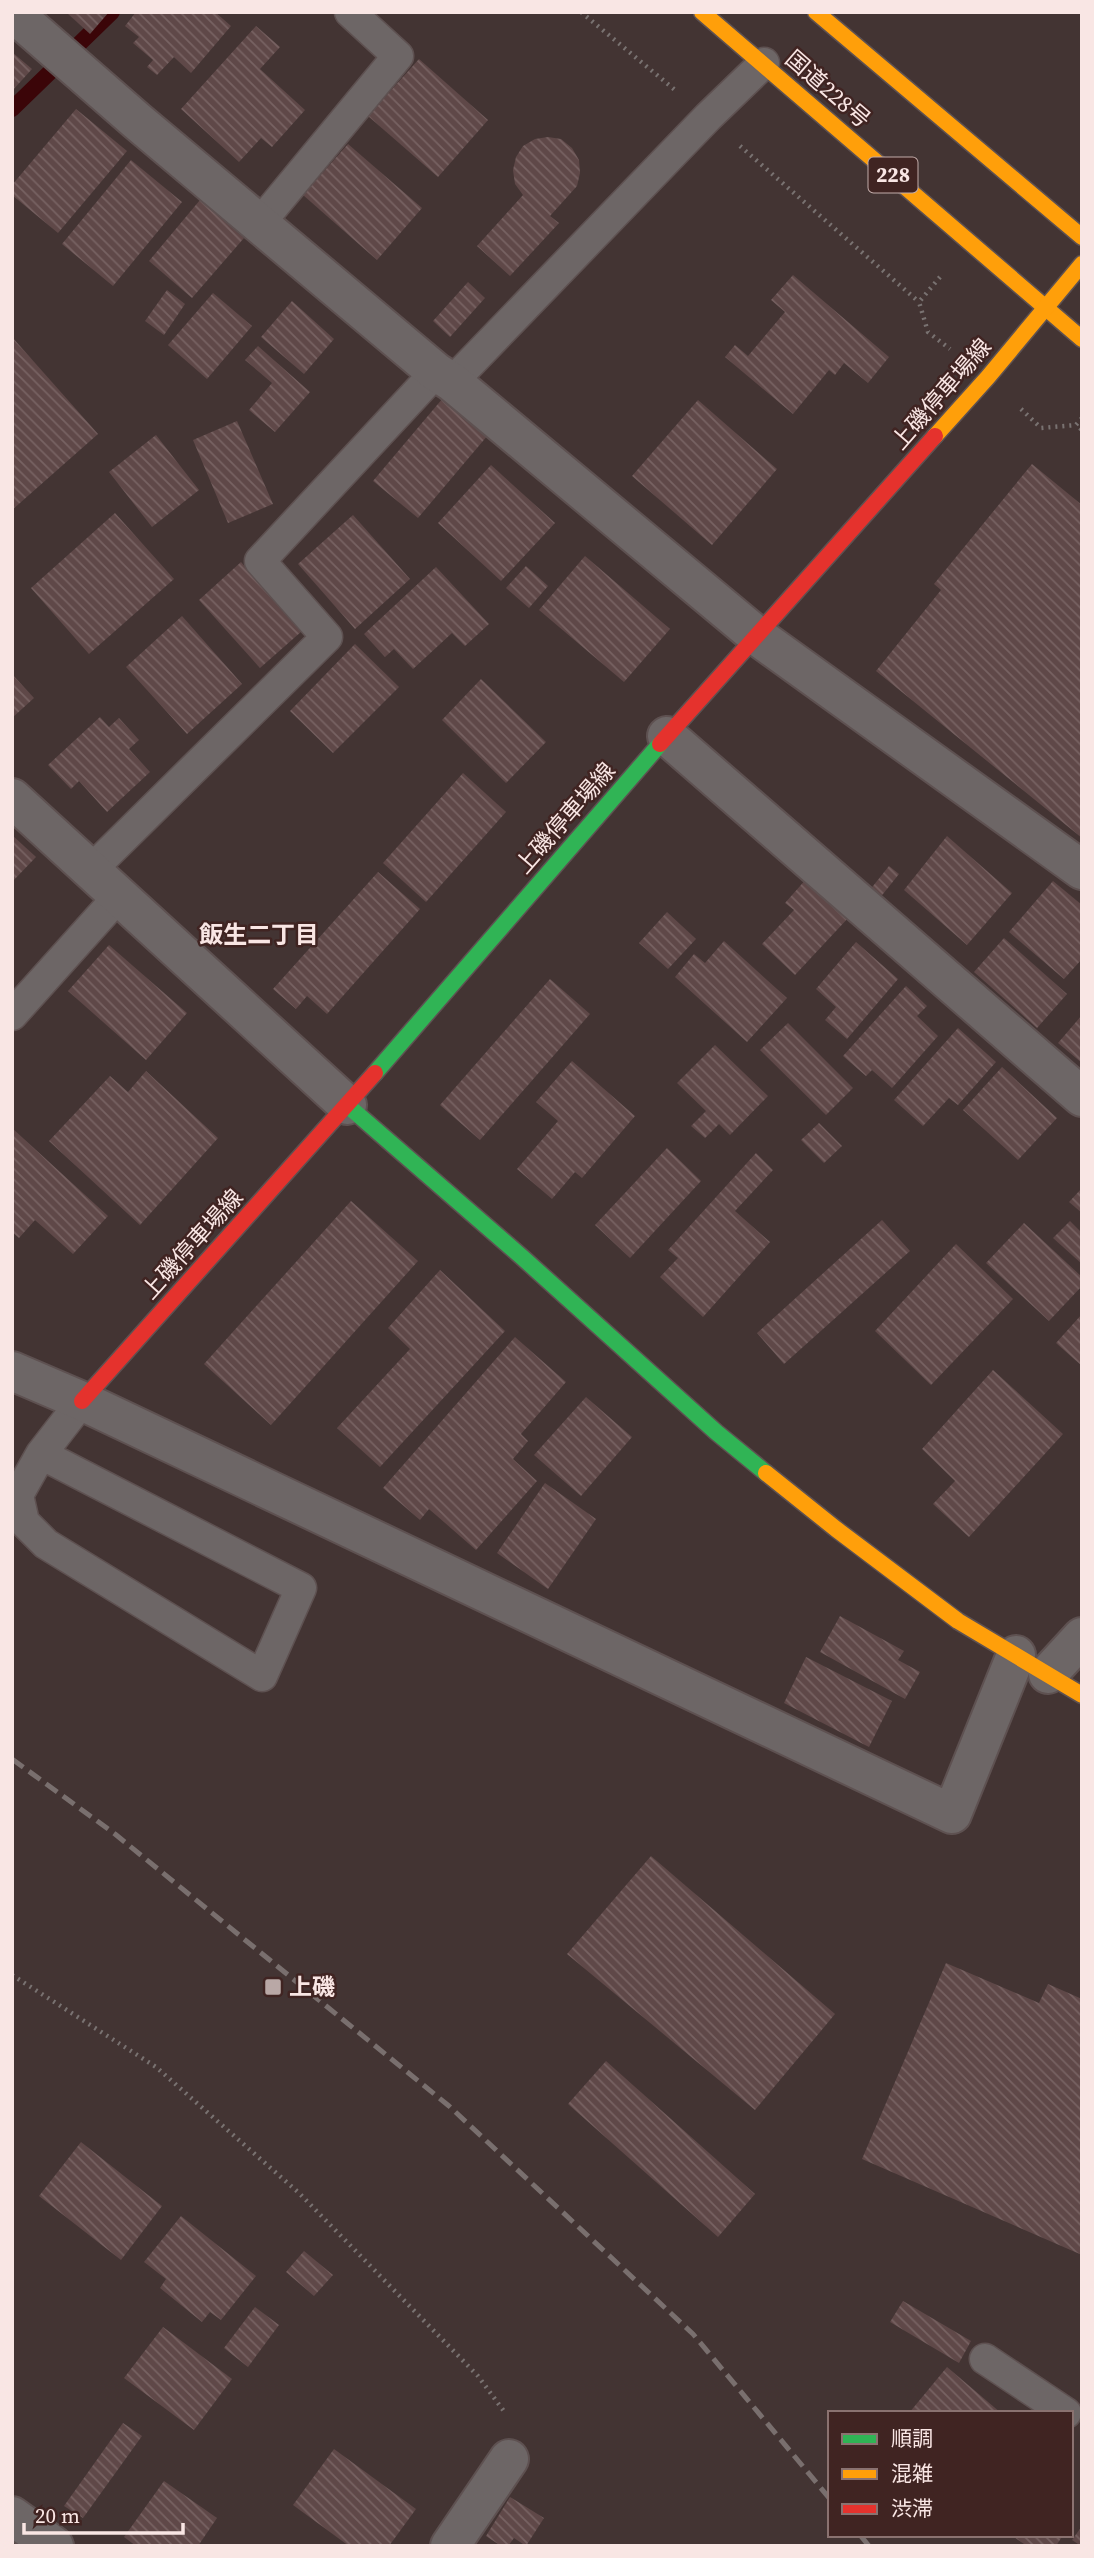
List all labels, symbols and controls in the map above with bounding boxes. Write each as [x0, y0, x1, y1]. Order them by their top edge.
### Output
street label: 国道228号 [778, 43, 878, 135]
road number: 228 [868, 158, 917, 192]
street label: 上磯停車場線 [884, 331, 998, 457]
street label: 上磯停車場線 [508, 755, 622, 881]
district label: 飯生二丁目 [199, 918, 319, 951]
street label: 上磯停車場線 [134, 1182, 250, 1306]
place label: 上磯 [289, 1971, 335, 2003]
marker: 上磯 [263, 1977, 283, 1997]
legend [828, 2411, 1073, 2537]
text: 順調 [891, 2424, 933, 2453]
text: 混雑 [891, 2459, 933, 2488]
scale bar [24, 2492, 184, 2536]
text: 渋滞 [891, 2494, 933, 2523]
text: 20 m [35, 2501, 80, 2530]

